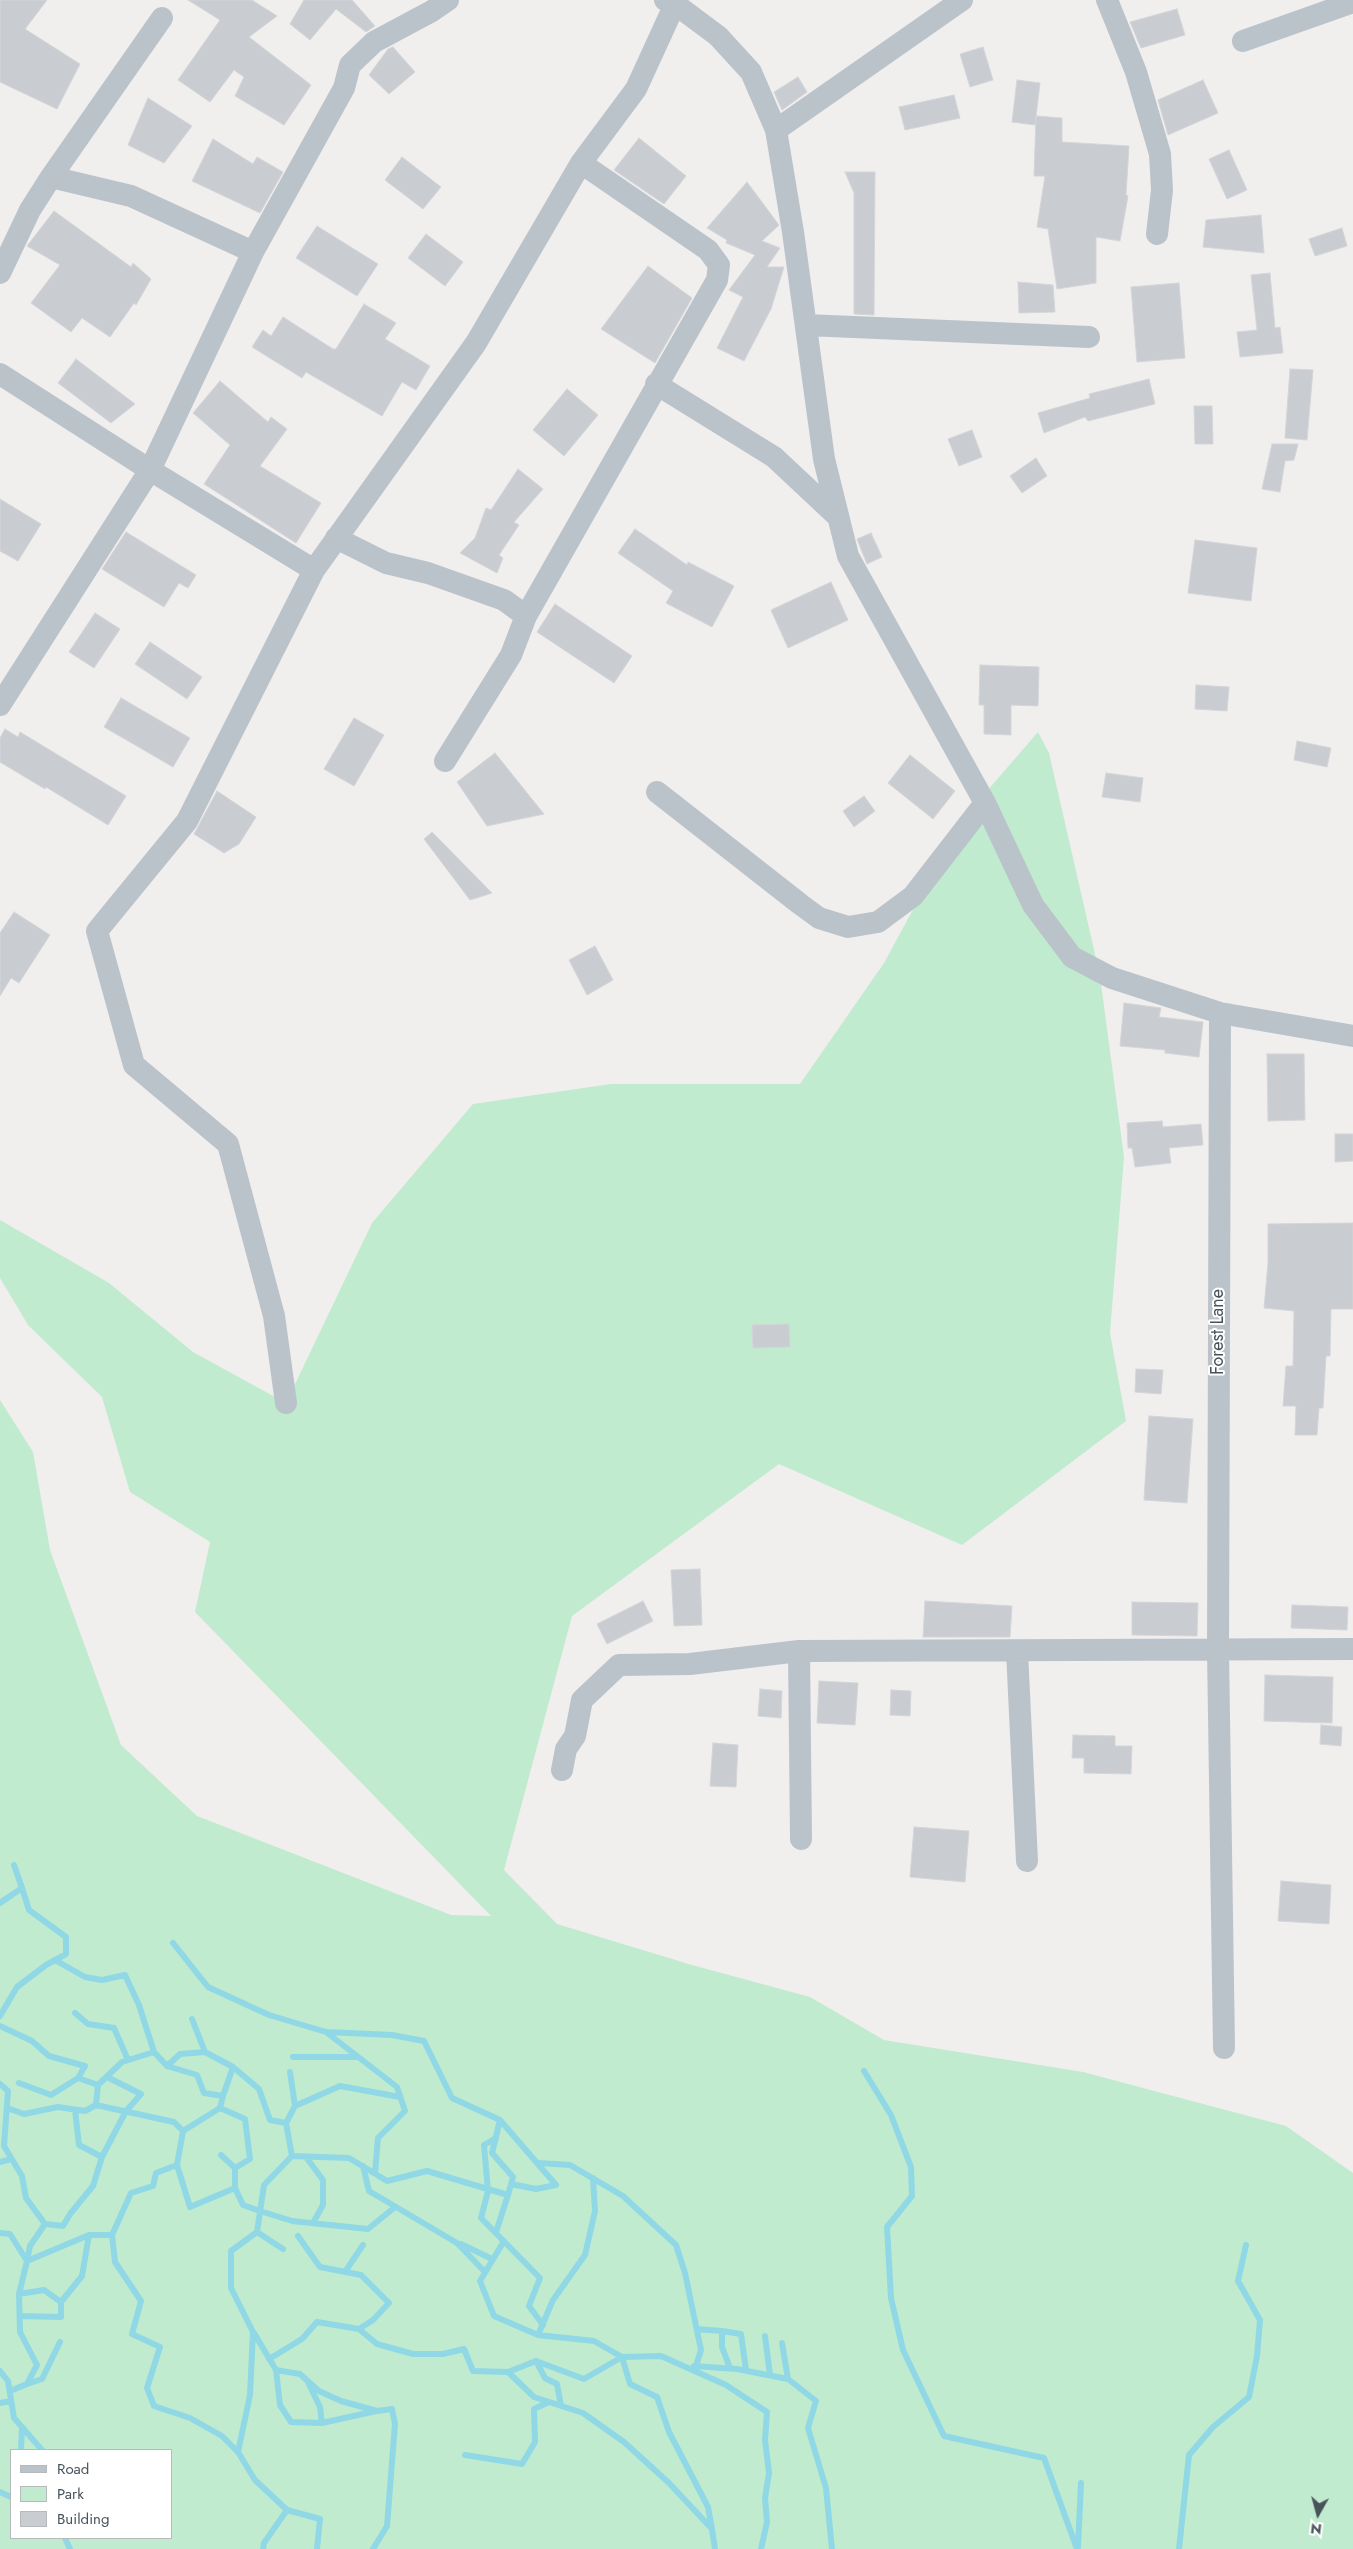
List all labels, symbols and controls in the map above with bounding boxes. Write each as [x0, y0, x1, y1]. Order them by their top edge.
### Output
street label: Forest Lane [1208, 1289, 1230, 1375]
legend [10, 2449, 172, 2539]
text: Road [57, 2458, 89, 2480]
text: Park [57, 2483, 84, 2505]
north arrow [1293, 2489, 1343, 2539]
text: Building [57, 2508, 109, 2530]
text: N [1309, 2518, 1323, 2539]

